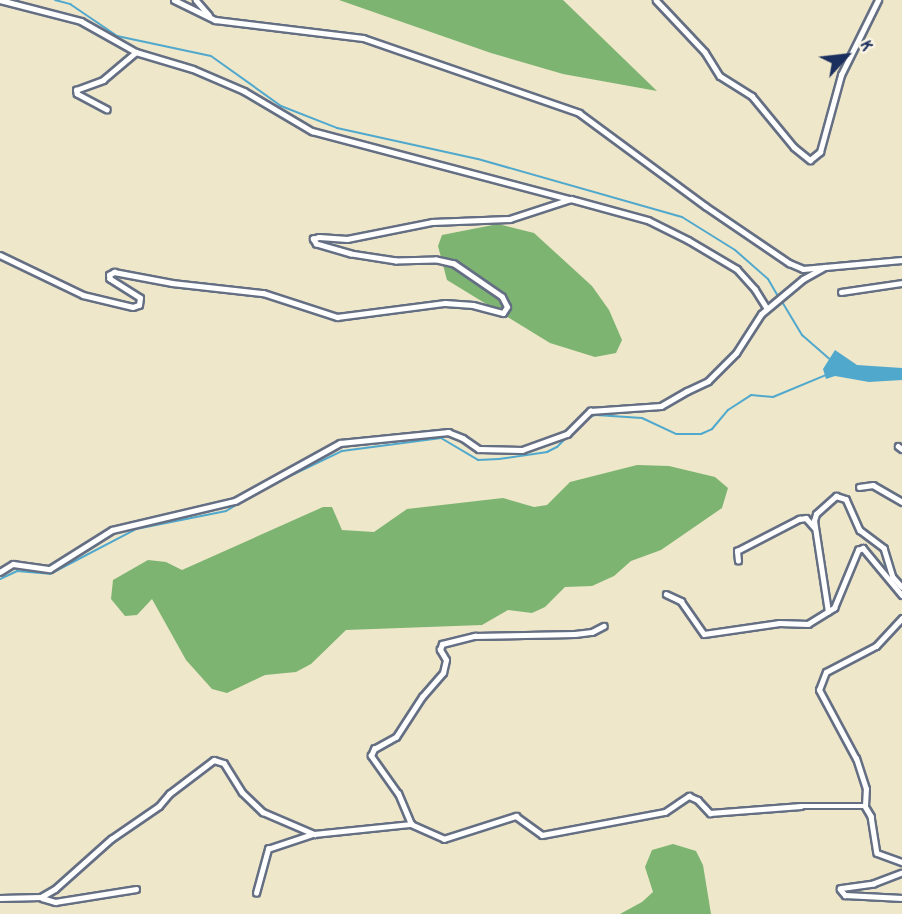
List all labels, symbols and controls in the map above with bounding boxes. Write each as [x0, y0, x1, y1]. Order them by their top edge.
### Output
north arrow [811, 21, 881, 91]
text: K [851, 36, 879, 56]

